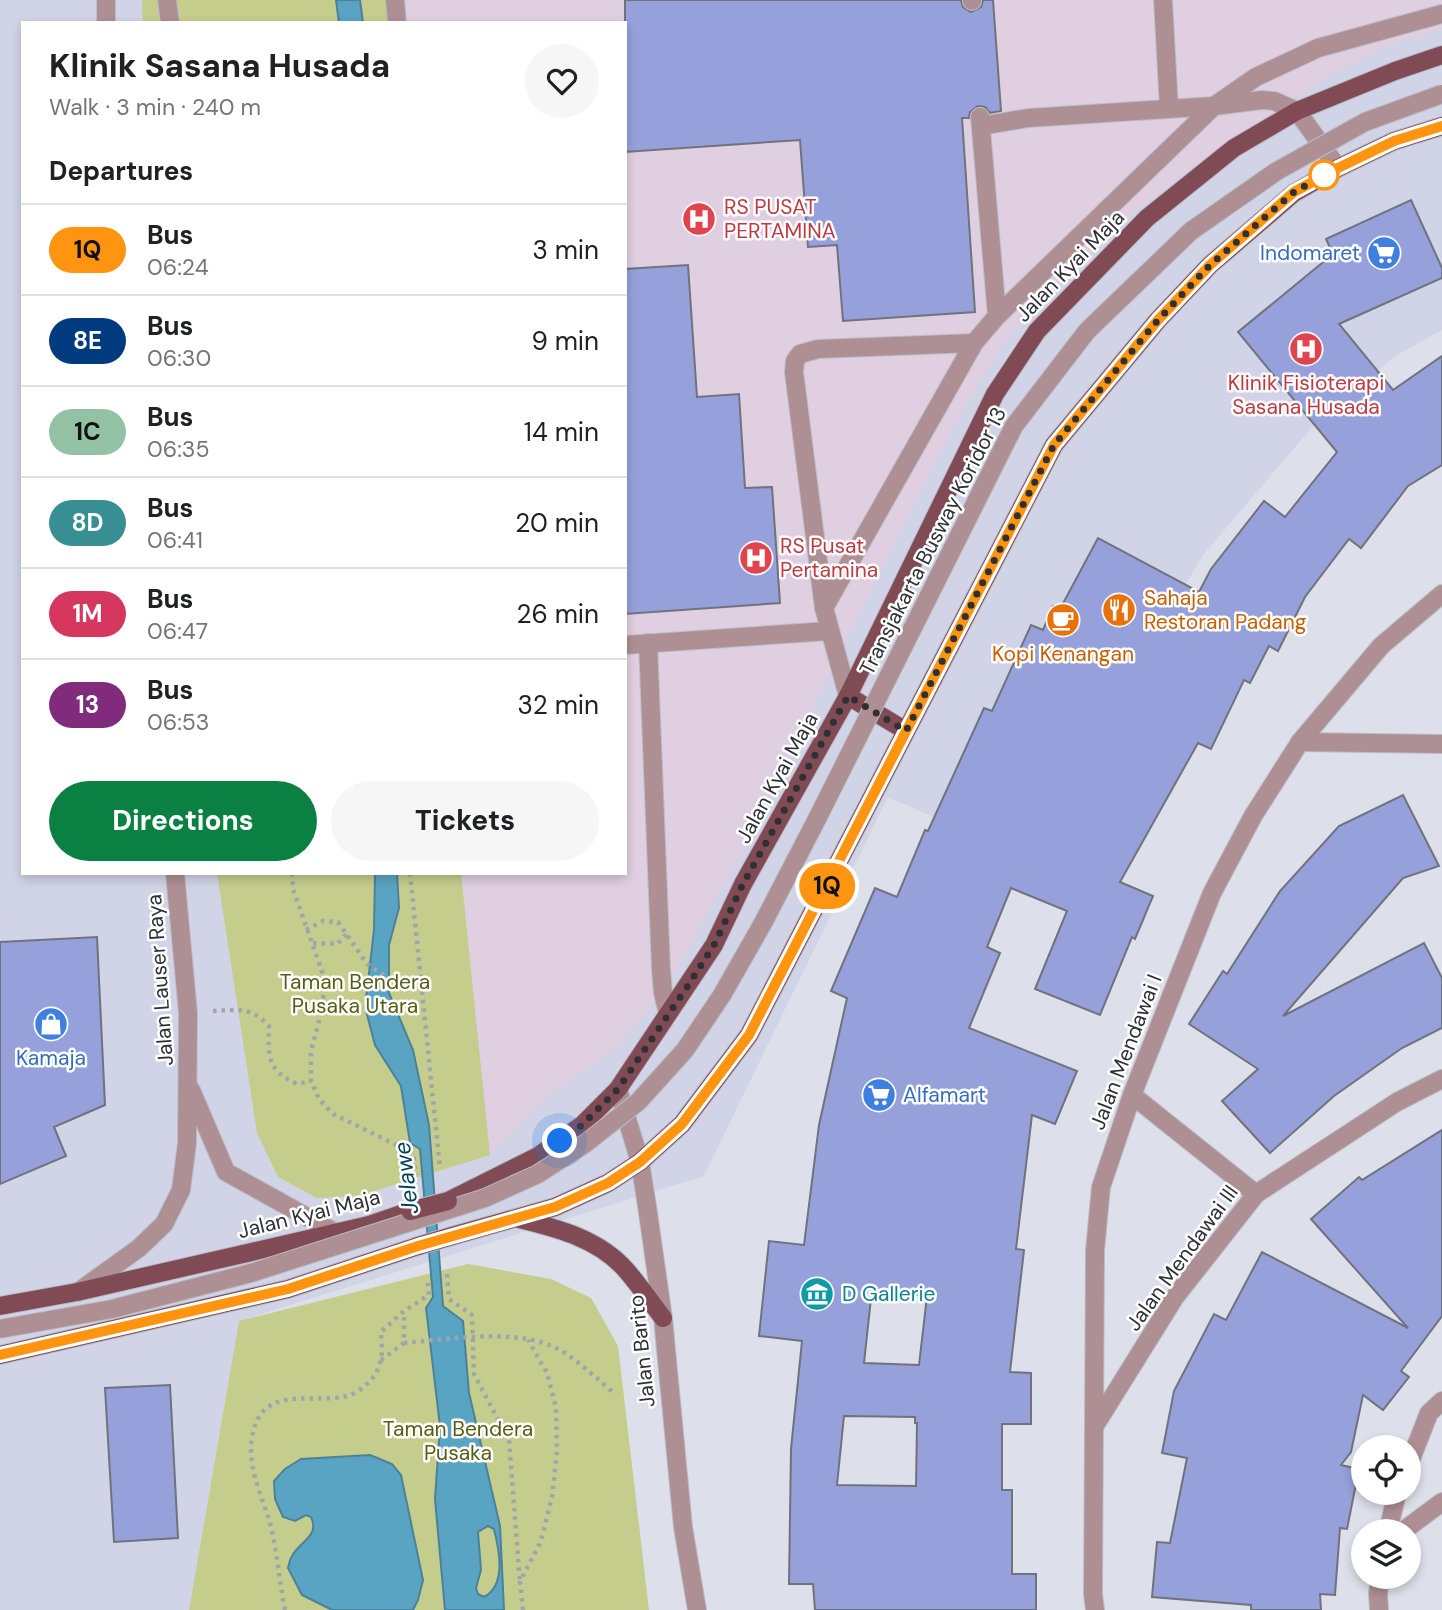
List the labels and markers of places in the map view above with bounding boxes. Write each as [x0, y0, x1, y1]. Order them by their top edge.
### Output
unlabelled marker [1309, 160, 1339, 190]
place label: RS PUSAT PERTAMINA [724, 193, 836, 245]
hospital icon: RS PUSAT PERTAMINA [680, 200, 718, 238]
supermarket icon: Indomaret [1365, 234, 1403, 272]
place label: Indomaret [1260, 239, 1360, 267]
hospital icon: Klinik Fisioterapi Sasana Husada [1287, 330, 1325, 368]
place label: Klinik Fisioterapi Sasana Husada [1228, 369, 1384, 421]
place label: RS Pusat Pertamina [780, 532, 878, 584]
hospital icon: RS Pusat Pertamina [737, 539, 775, 577]
place label: Sahaja Restoran Padang [1144, 584, 1307, 636]
restaurant icon: Sahaja Restoran Padang [1100, 591, 1138, 629]
cafe icon: Kopi Kenangan [1044, 601, 1082, 639]
place label: Kopi Kenangan [992, 640, 1134, 668]
shop icon: Kamaja [32, 1005, 70, 1043]
place label: Kamaja [16, 1044, 86, 1072]
supermarket icon: Alfamart [860, 1076, 898, 1114]
place label: Alfamart [903, 1081, 986, 1109]
museum icon: D Gallerie [798, 1275, 836, 1313]
place label: D Gallerie [842, 1280, 935, 1308]

